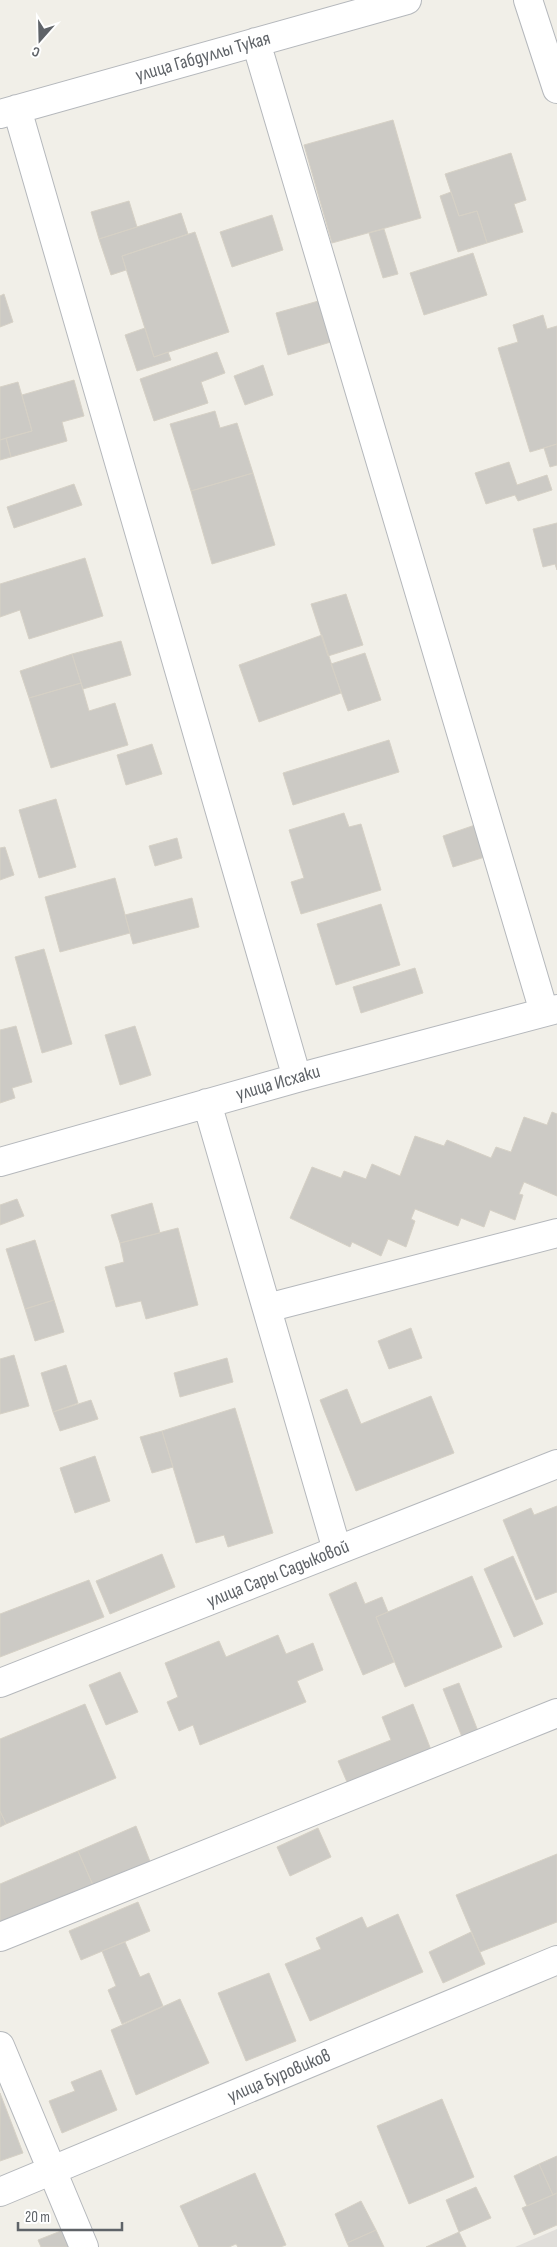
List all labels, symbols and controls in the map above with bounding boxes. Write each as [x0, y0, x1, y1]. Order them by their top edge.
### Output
north arrow [15, 15, 65, 65]
street label: улица Габдуллы Тукая [133, 27, 273, 87]
text: С [29, 43, 42, 61]
street label: улица Исхаки [233, 1060, 323, 1106]
street label: улица Сары Садыковой [203, 1535, 353, 1613]
street label: улица Буровиков [224, 2044, 334, 2108]
scale bar [18, 2200, 121, 2232]
text: 20 m [25, 2208, 50, 2227]

